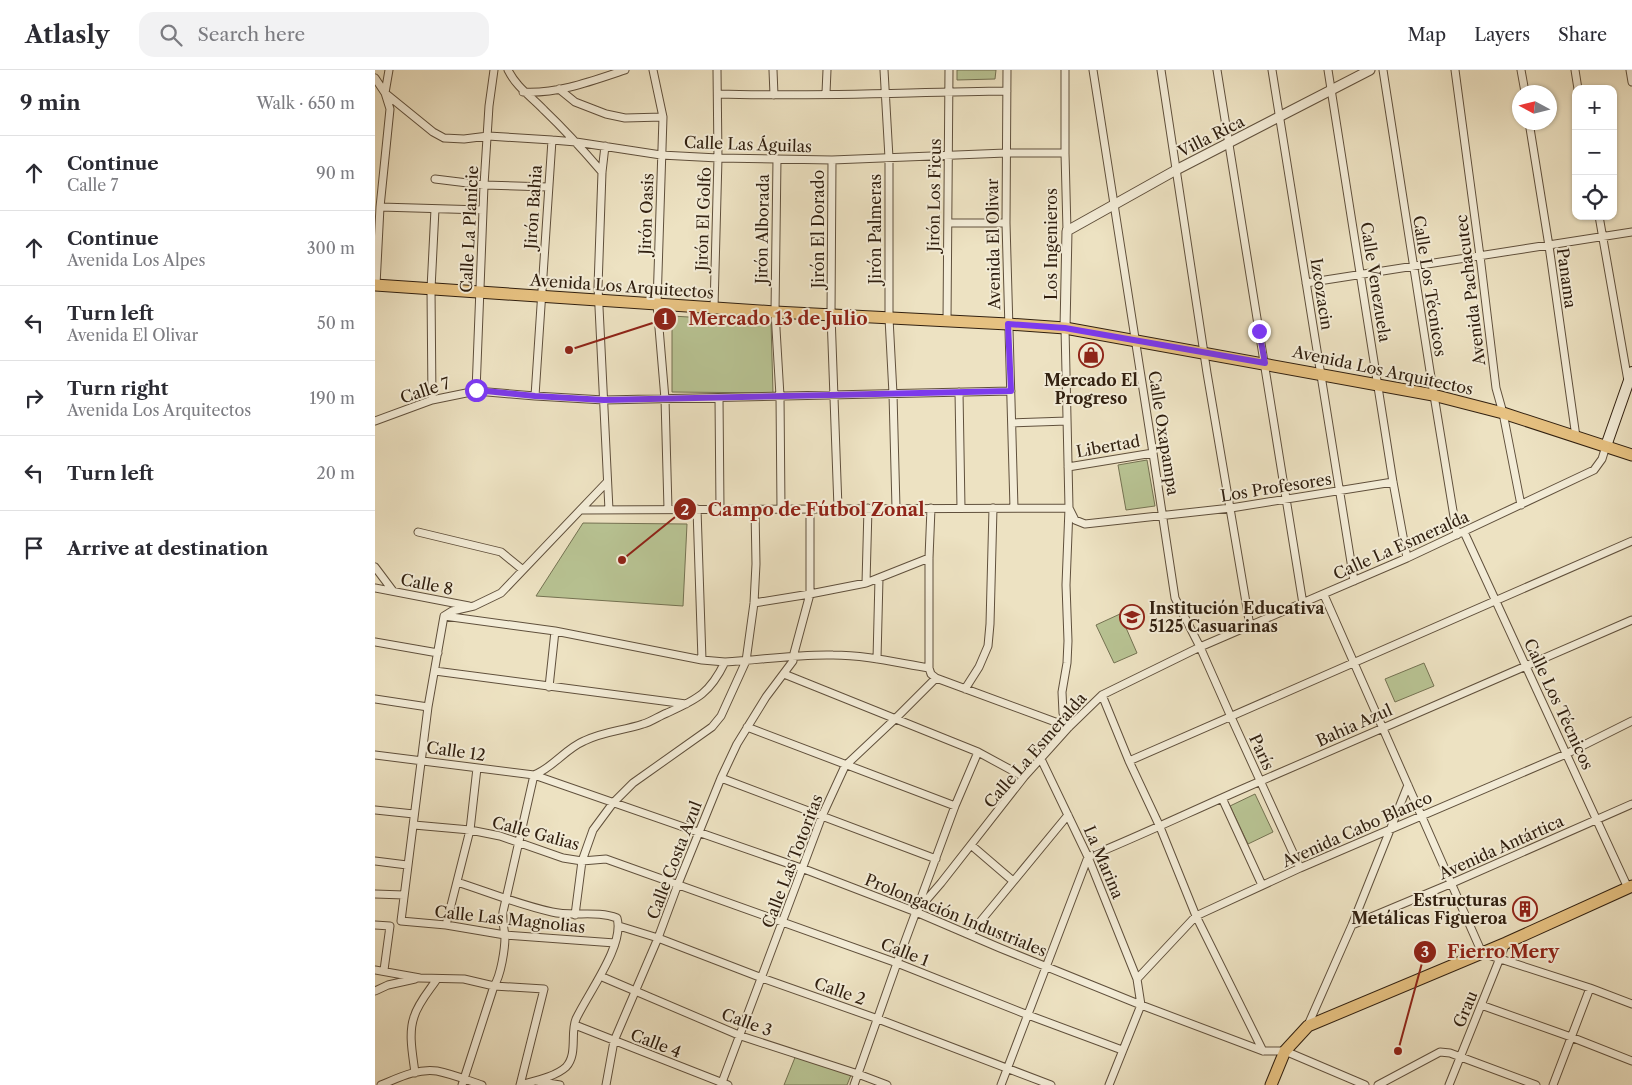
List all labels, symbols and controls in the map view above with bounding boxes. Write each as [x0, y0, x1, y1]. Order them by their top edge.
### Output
search box [139, 12, 489, 57]
text: Atlasly [25, 20, 109, 49]
icon: search [157, 21, 185, 49]
text: Search here [197, 23, 305, 46]
text: Map [1408, 24, 1446, 46]
text: Layers [1474, 24, 1530, 46]
text: Share [1558, 24, 1607, 46]
north arrow [1512, 85, 1557, 130]
map controls [1572, 85, 1617, 220]
button: + [1572, 85, 1617, 130]
text: 9 min [20, 90, 81, 115]
text: Walk · 650 m [256, 93, 355, 113]
street label: Villa Rica [1174, 111, 1248, 162]
button: − [1572, 130, 1617, 175]
street label: Calle Las Águilas [684, 132, 812, 156]
street label: Jirón Los Ficus [923, 138, 945, 255]
text: Continue [67, 152, 159, 175]
icon: ahead [20, 159, 48, 187]
text: 90 m [316, 163, 355, 183]
street label: Jirón Bahia [520, 164, 546, 253]
street label: Calle La Planicie [456, 165, 482, 293]
street label: Jirón El Golfo [691, 166, 715, 274]
street label: Jirón El Dorado [808, 169, 828, 291]
street label: Jirón Oasis [634, 173, 657, 258]
street label: Jirón Alborada [751, 173, 773, 287]
street label: Jirón Palmeras [865, 174, 885, 287]
text: Calle 7 [67, 175, 118, 195]
button: locate [1572, 175, 1617, 220]
street label: Avenida El Olivar [982, 178, 1004, 311]
street label: Los Ingenieros [1041, 188, 1061, 300]
street label: Avenida Pachacutec [1451, 213, 1489, 368]
street label: Calle Los Técnicos [1409, 214, 1451, 358]
street label: Calle Venezuela [1357, 221, 1395, 344]
text: Continue [67, 227, 159, 250]
icon: ahead [20, 234, 48, 262]
text: 300 m [307, 238, 355, 258]
street label: Panama [1553, 247, 1581, 310]
text: Avenida Los Alpes [67, 250, 205, 270]
street label: Izcozacin [1306, 257, 1338, 331]
street label: Avenida Los Arquitectos [528, 270, 715, 302]
text: Turn left [67, 302, 154, 325]
callout: Mercado 13 de Julio [653, 303, 877, 336]
text: Mercado 13 de Julio [688, 308, 868, 330]
icon: left [20, 309, 48, 337]
text: 1 [662, 309, 669, 328]
text: 50 m [317, 313, 355, 333]
route end [1248, 320, 1271, 343]
text: Avenida El Olivar [67, 325, 198, 345]
street label: Avenida Los Arquitectos [1290, 341, 1475, 399]
shop icon: Mercado El Progreso [1078, 342, 1104, 368]
street label: Calle Oxapampa [1144, 369, 1184, 497]
place label: Mercado El Progreso [1044, 370, 1138, 408]
street label: Calle 7 [397, 373, 453, 407]
text: Turn right [67, 377, 168, 400]
route start [465, 379, 488, 402]
icon: right [20, 384, 48, 412]
text: 190 m [310, 388, 355, 408]
text: Avenida Los Arquitectos [67, 400, 251, 420]
street label: Libertad [1074, 431, 1142, 461]
icon: left [20, 459, 48, 487]
text: Turn left [67, 462, 154, 485]
text: 20 m [316, 463, 355, 483]
street label: Los Profesores [1219, 468, 1333, 506]
callout: Campo de Fútbol Zonal [672, 493, 934, 526]
text: Campo de Fútbol Zonal [707, 499, 925, 521]
text: 2 [681, 500, 690, 519]
street label: Calle La Esmeralda [1330, 506, 1472, 584]
icon: arrive [20, 534, 48, 562]
text: Arrive at destination [67, 537, 268, 560]
street label: Calle 8 [399, 569, 455, 599]
place label: Institución Educativa 5125 Casuarinas [1149, 598, 1325, 636]
school or university icon: Institución Educativa 5125 Casuarinas [1119, 604, 1145, 630]
street label: Calle Los Técnicos [1520, 635, 1598, 773]
street label: Calle La Esmeralda [979, 688, 1091, 812]
street label: Bahia Azul [1313, 699, 1395, 751]
street label: París [1245, 731, 1279, 773]
street label: Calle 12 [425, 737, 487, 765]
street label: Avenida Cabo Blanco [1278, 787, 1435, 872]
street label: Calle Las Totoritas [757, 791, 827, 931]
street label: Calle Costa Azul [642, 798, 706, 922]
street label: Avenida Antártica [1435, 810, 1567, 884]
street label: Calle Galias [490, 812, 582, 854]
street label: La Marina [1080, 822, 1129, 902]
street label: Prolongación Industriales [862, 869, 1050, 961]
place label: Estructuras Metálicas Figueroa [1351, 890, 1508, 928]
building icon: Estructuras Metálicas Figueroa [1512, 896, 1538, 922]
street label: Calle Las Magnolias [434, 901, 586, 937]
street label: Calle 1 [878, 934, 932, 970]
callout: Fierro Mery [1412, 936, 1569, 969]
text: Fierro Mery [1447, 941, 1560, 963]
text: 3 [1421, 942, 1429, 961]
street label: Calle 2 [812, 973, 868, 1009]
street label: Grau [1448, 988, 1482, 1030]
street label: Calle 3 [719, 1004, 775, 1040]
street label: Calle 4 [628, 1024, 684, 1062]

